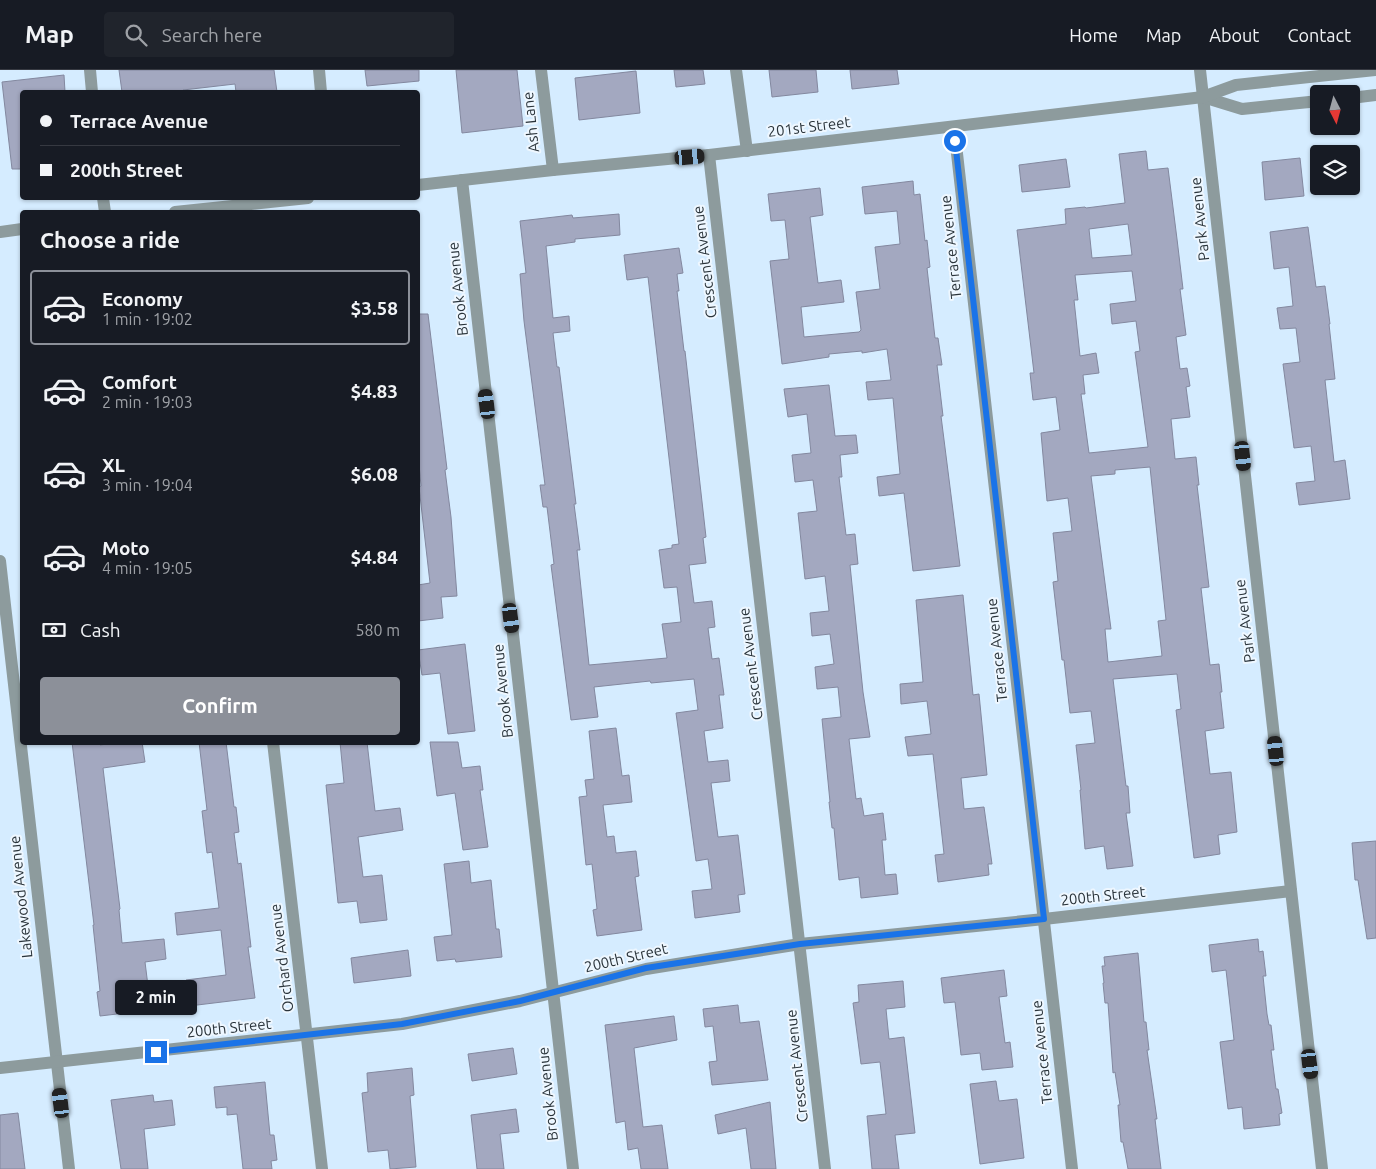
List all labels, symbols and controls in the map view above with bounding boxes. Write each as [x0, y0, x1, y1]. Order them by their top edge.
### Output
search box [104, 12, 454, 57]
text: Map [25, 21, 74, 48]
icon: search [122, 21, 150, 49]
text: Search here [162, 24, 262, 46]
text: Home [1069, 25, 1118, 45]
text: Map [1146, 25, 1181, 45]
text: About [1209, 25, 1259, 45]
text: Contact [1287, 25, 1351, 45]
north arrow [1310, 85, 1360, 135]
map controls [1310, 85, 1360, 195]
street label: Ash Lane [519, 91, 542, 153]
text: Terrace Avenue [70, 110, 208, 132]
street label: 201st Street [767, 113, 851, 140]
route start [944, 130, 966, 152]
button: layers [1310, 145, 1360, 195]
car [674, 148, 705, 166]
text: 200th Street [70, 159, 183, 181]
street label: Park Avenue [1187, 177, 1212, 262]
street label: Terrace Avenue [937, 194, 964, 300]
street label: Crescent Avenue [689, 205, 720, 319]
text: Choose a ride [40, 227, 180, 252]
street label: Brook Avenue [444, 241, 471, 337]
icon: car [42, 285, 87, 330]
text: Economy [102, 288, 183, 310]
text: $3.58 [350, 297, 398, 319]
text: 1 min · 19:02 [102, 310, 193, 328]
icon: car [42, 368, 87, 413]
text: Comfort [102, 371, 177, 393]
text: $4.83 [350, 380, 398, 402]
car [477, 388, 496, 420]
text: 2 min · 19:03 [102, 393, 193, 411]
car [1233, 440, 1252, 472]
icon: car [42, 451, 87, 496]
text: XL [102, 454, 125, 476]
text: $6.08 [350, 463, 398, 485]
text: 3 min · 19:04 [102, 476, 193, 494]
icon: car [42, 534, 87, 579]
text: Moto [102, 537, 150, 559]
text: $4.84 [350, 546, 398, 568]
text: 4 min · 19:05 [102, 559, 193, 577]
street label: Park Avenue [1231, 578, 1258, 664]
street label: Terrace Avenue [983, 597, 1010, 703]
car [501, 602, 520, 634]
street label: Crescent Avenue [735, 607, 766, 721]
icon: cash [40, 616, 68, 644]
text: Cash [80, 619, 121, 641]
text: 580 m [355, 621, 400, 639]
street label: Brook Avenue [489, 643, 516, 739]
button: Confirm [40, 677, 400, 735]
car [1266, 735, 1285, 767]
street label: Lakewood Avenue [6, 835, 35, 959]
street label: 200th Street [1060, 883, 1146, 908]
street label: Orchard Avenue [266, 903, 297, 1013]
street label: 200th Street [582, 940, 669, 975]
callout: 2 min [115, 980, 197, 1014]
text: 2 min [136, 988, 176, 1006]
street label: Terrace Avenue [1028, 999, 1055, 1105]
street label: Crescent Avenue [782, 1009, 811, 1123]
street label: 200th Street [186, 1015, 272, 1040]
route end [145, 1041, 167, 1063]
street label: Brook Avenue [534, 1046, 561, 1142]
car [1300, 1048, 1319, 1080]
car [51, 1087, 70, 1119]

